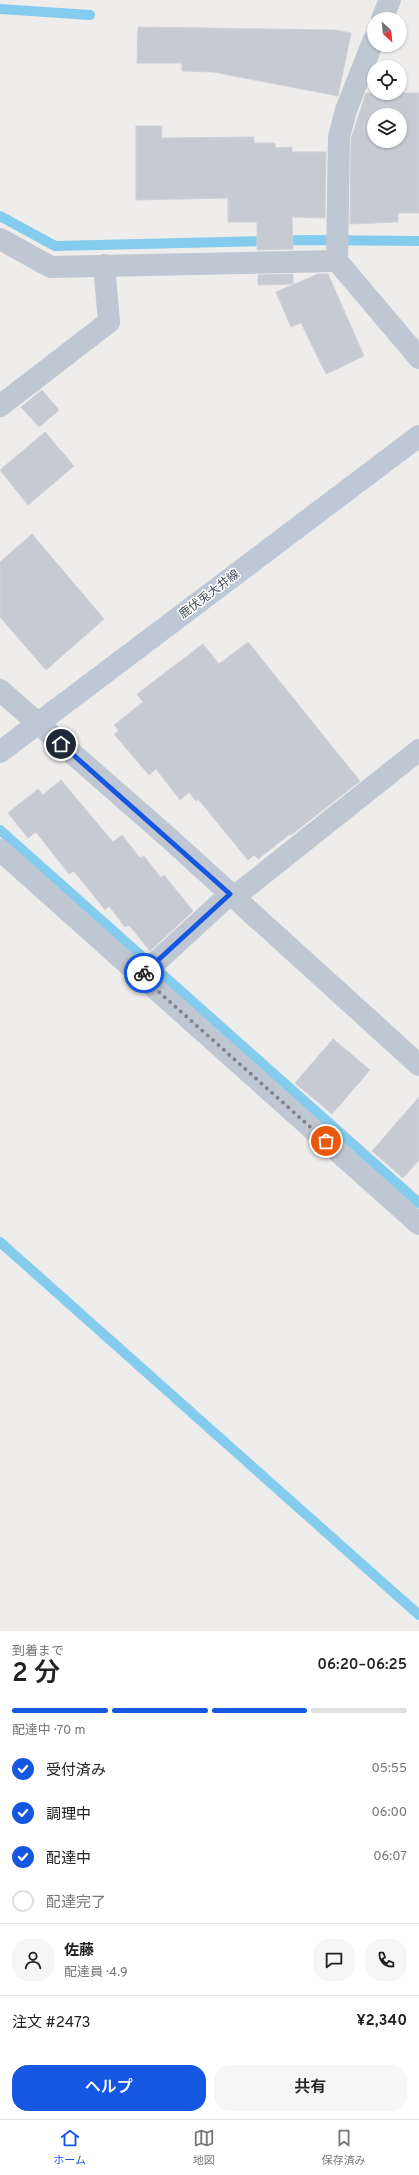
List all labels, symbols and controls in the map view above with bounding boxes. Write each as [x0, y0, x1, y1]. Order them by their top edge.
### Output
north arrow [367, 12, 407, 52]
map controls [367, 12, 407, 148]
button: locate [367, 60, 407, 100]
button: layers [367, 108, 407, 148]
street label: 鹿伏兎大井線 [176, 567, 243, 623]
pin [44, 727, 78, 761]
icon: home [50, 733, 72, 755]
courier [124, 953, 164, 993]
icon: bike [133, 962, 155, 984]
pin [309, 1124, 343, 1158]
icon: bag [315, 1130, 337, 1152]
text: 到着まで [12, 1644, 64, 1660]
text: 06:20–06:25 [317, 1656, 407, 1675]
text: 2 分 [12, 1658, 60, 1691]
text: 配達中 · 70 m [12, 1723, 85, 1739]
icon: check [12, 1758, 34, 1780]
text: 05:55 [372, 1761, 407, 1777]
text: 受付済み [46, 1762, 106, 1781]
icon: check [12, 1802, 34, 1824]
text: 06:00 [371, 1805, 407, 1821]
text: 調理中 [46, 1806, 91, 1825]
icon: check [12, 1846, 34, 1868]
text: 06:07 [373, 1849, 407, 1865]
text: 配達中 [46, 1850, 91, 1869]
text: 配達完了 [46, 1894, 106, 1913]
button: person [12, 1939, 54, 1981]
button: chat [313, 1939, 355, 1981]
button: phone [365, 1939, 407, 1981]
text: 佐藤 [64, 1942, 94, 1961]
text: 配達員 · 4.9 [64, 1965, 128, 1981]
text: ¥2,340 [356, 2012, 407, 2031]
text: 注文 #2473 [12, 2014, 91, 2033]
button: ヘルプ [12, 2065, 206, 2111]
button: 共有 [214, 2065, 407, 2111]
tab: ホーム [53, 2127, 86, 2168]
tab: 地図 [193, 2127, 215, 2168]
tab: 保存済み [322, 2127, 366, 2168]

